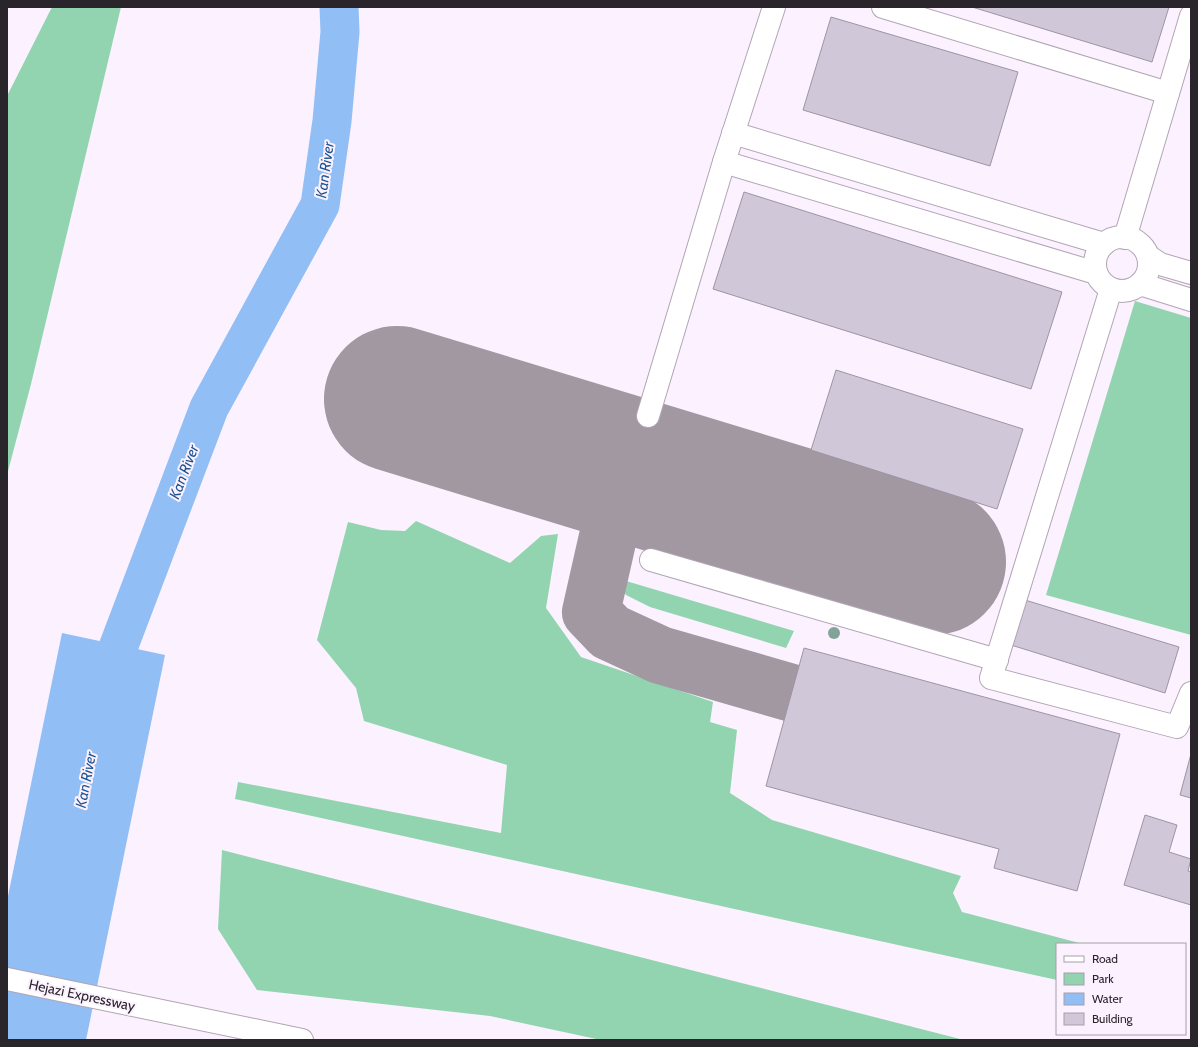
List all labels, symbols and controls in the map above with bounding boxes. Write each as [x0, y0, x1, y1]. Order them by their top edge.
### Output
water label: Kan River [312, 139, 338, 199]
water label: Kan River [165, 441, 203, 502]
water label: Kan River [72, 749, 100, 809]
legend [1056, 943, 1186, 1035]
text: Road [1092, 951, 1118, 966]
text: Park [1092, 971, 1114, 986]
street label: Hejazi Expressway [27, 975, 137, 1015]
text: Water [1092, 991, 1123, 1006]
text: Building [1092, 1011, 1134, 1026]

